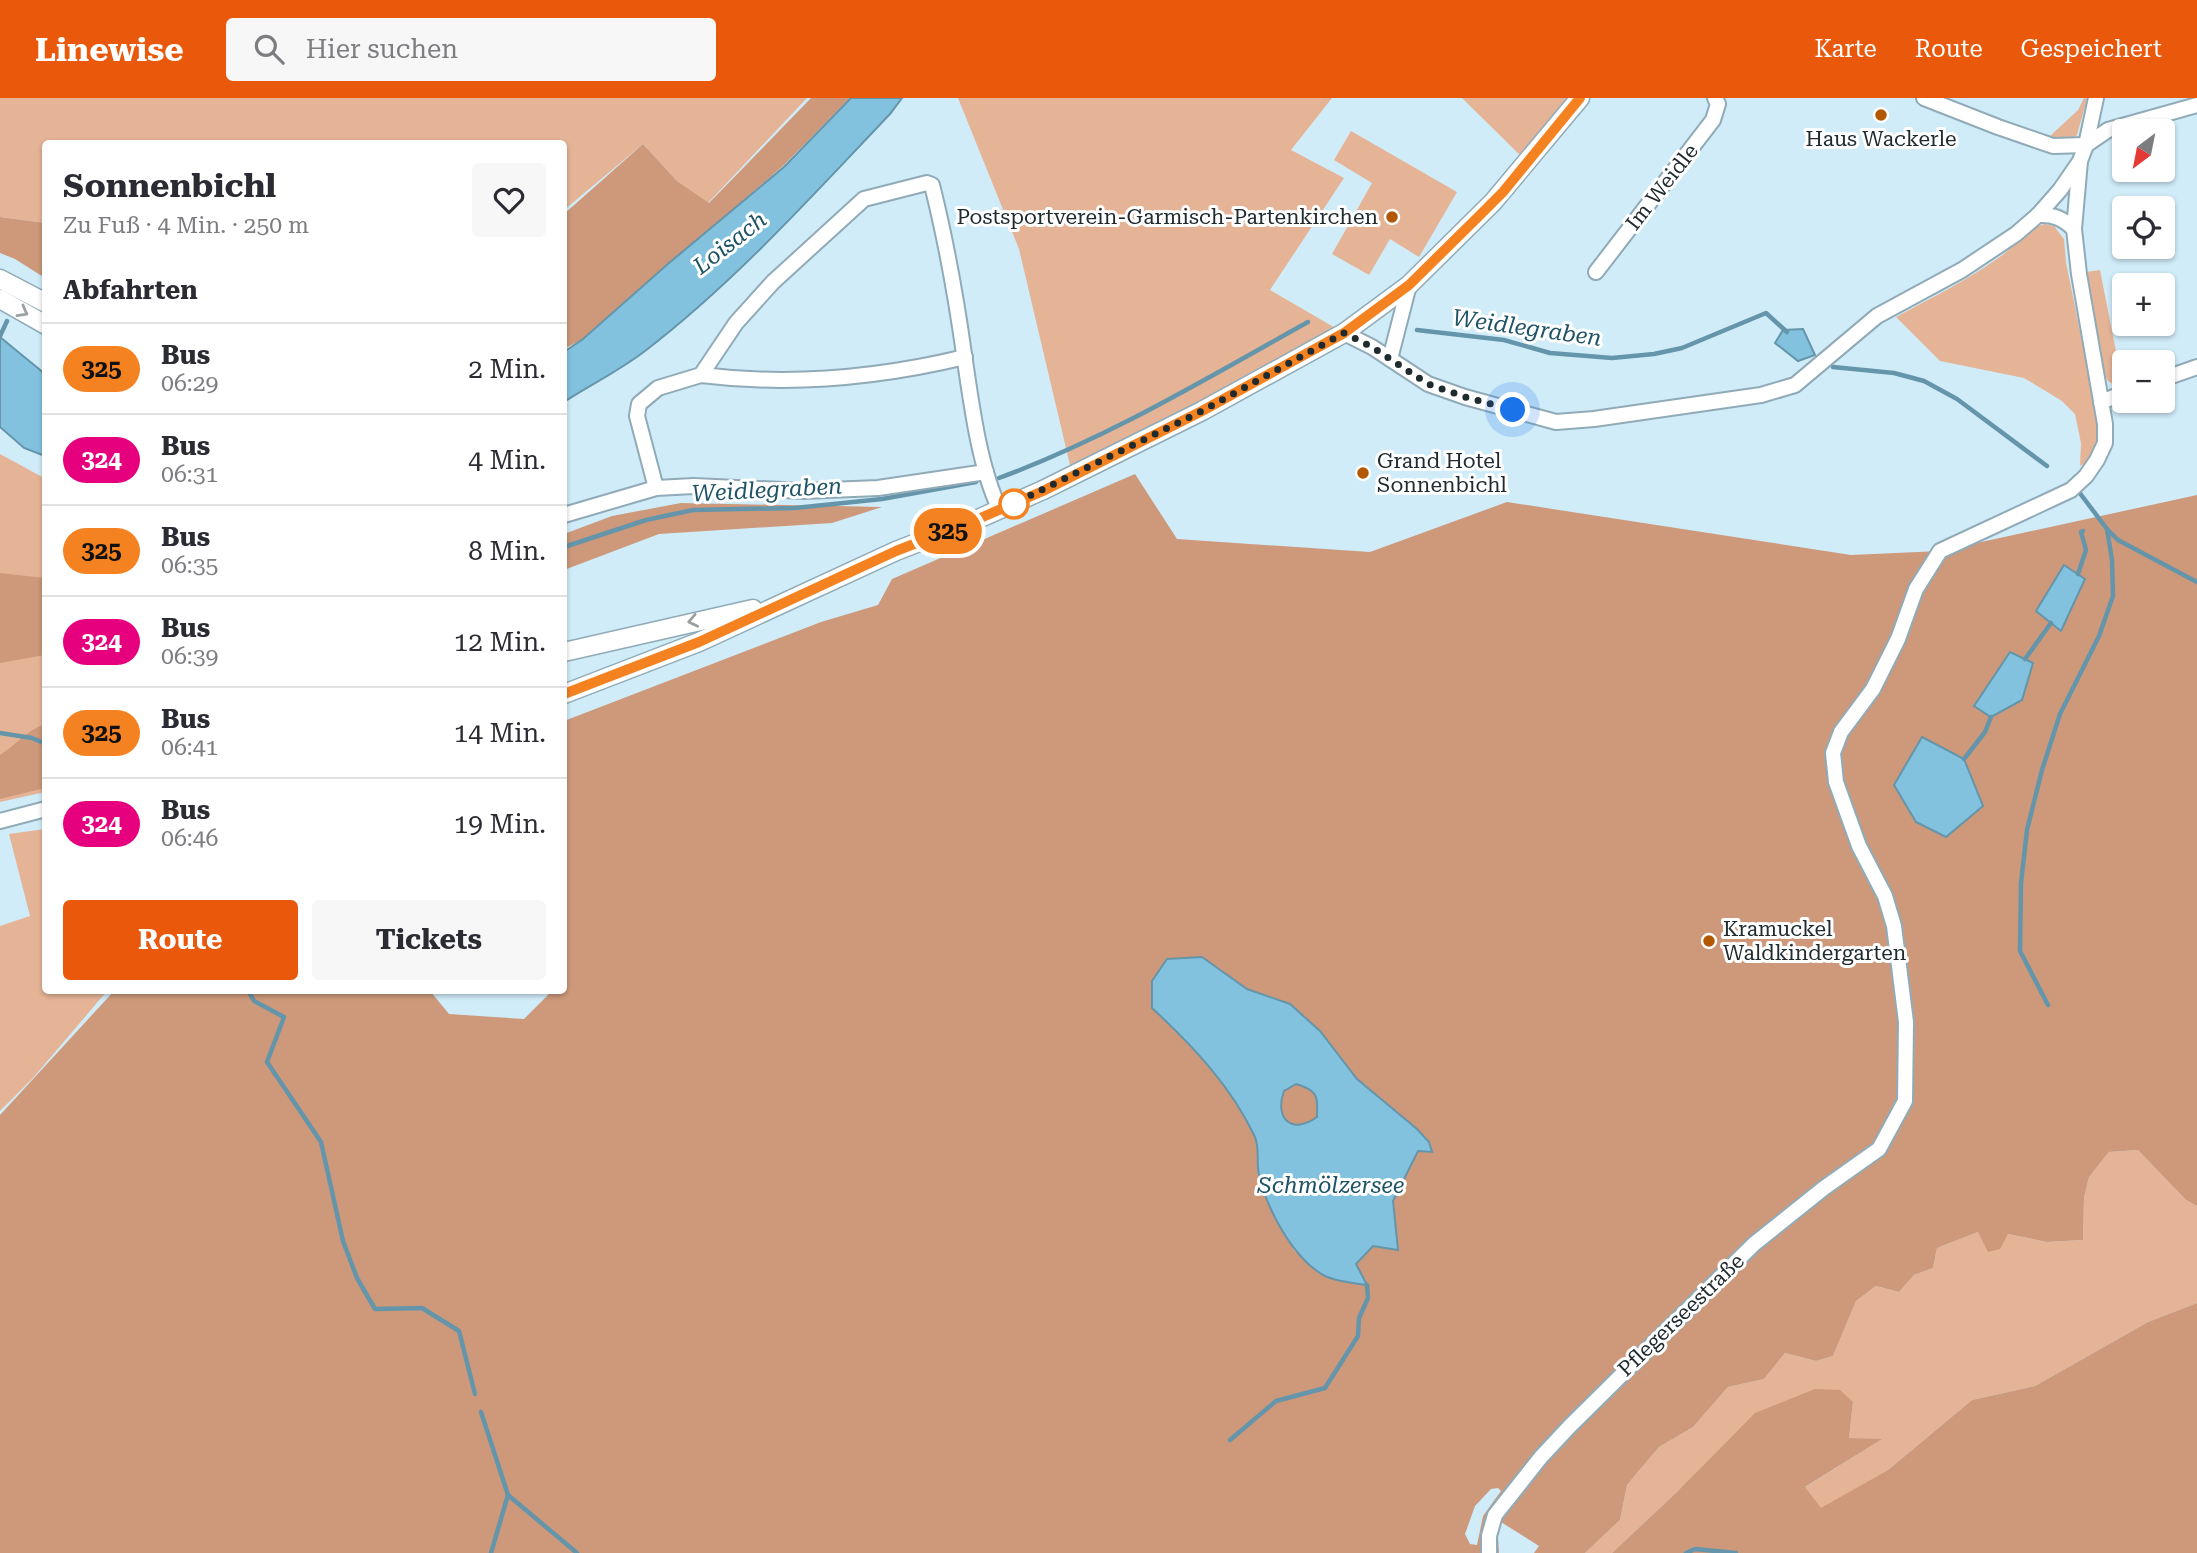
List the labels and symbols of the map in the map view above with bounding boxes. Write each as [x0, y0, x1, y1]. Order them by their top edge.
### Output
marker: Haus Wackerle [1873, 107, 1889, 123]
north arrow [2112, 119, 2175, 182]
place label: Haus Wackerle [1805, 127, 1957, 151]
street label: Im Weidle [1621, 139, 1703, 235]
place label: Postsportverein-Garmisch-Partenkirchen [957, 205, 1378, 229]
water label: Loisach [687, 206, 772, 281]
marker: Postsportverein-Garmisch-Partenkirchen [1384, 209, 1400, 225]
one-way arrow [15, 304, 28, 317]
water label: Weidlegraben [1451, 304, 1603, 352]
your location [1495, 392, 1530, 427]
place label: Grand Hotel Sonnenbichl [1377, 449, 1507, 497]
marker: Grand Hotel Sonnenbichl [1355, 465, 1371, 481]
water label: Weidlegraben [691, 473, 843, 507]
unlabelled marker [999, 489, 1029, 519]
line badge: 325 [908, 508, 988, 554]
one-way arrow [687, 613, 699, 628]
place label: Kramuckel Waldkindergarten [1723, 917, 1907, 965]
marker: Kramuckel Waldkindergarten [1701, 933, 1717, 949]
water label: Schmölzersee [1257, 1172, 1404, 1199]
street label: Pflegerseestraße [1613, 1249, 1749, 1381]

